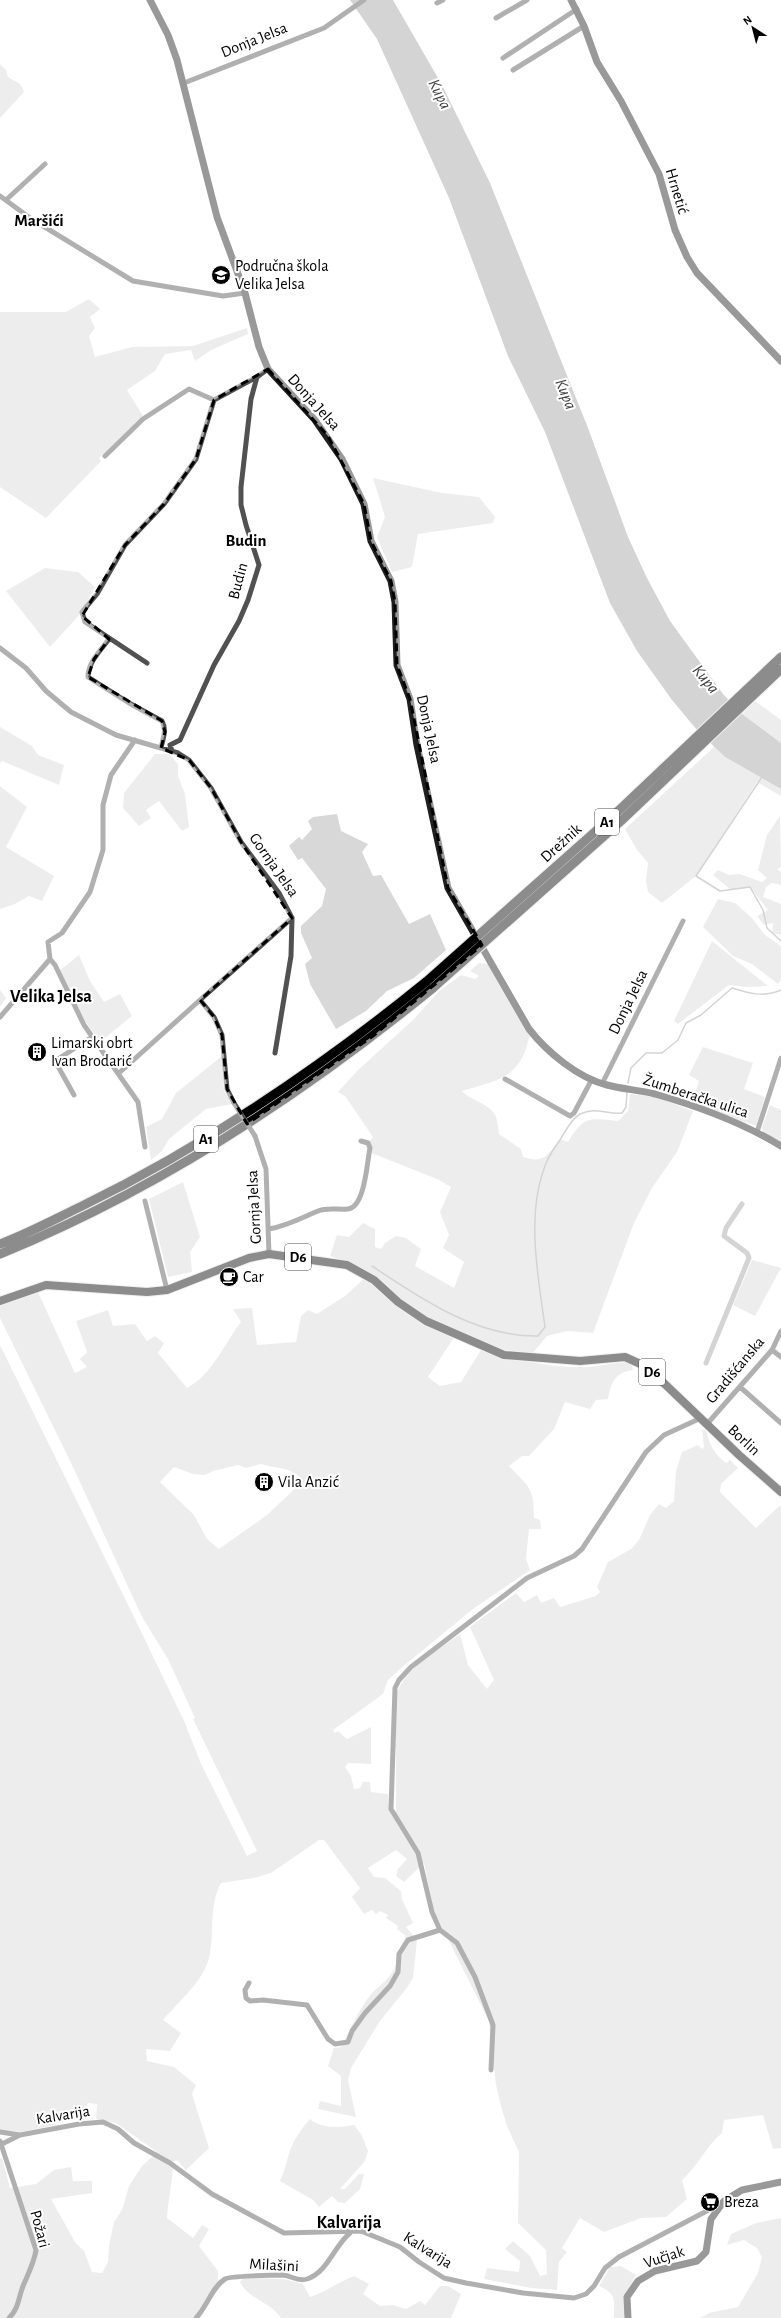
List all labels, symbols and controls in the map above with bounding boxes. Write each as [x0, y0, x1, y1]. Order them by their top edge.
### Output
north arrow [733, 8, 773, 48]
text: N [741, 14, 754, 27]
street label: Donja Jelsa [219, 20, 290, 61]
water label: Kupa [424, 76, 455, 112]
street label: Hrnetić [663, 166, 691, 216]
district label: Maršići [14, 212, 64, 229]
place label: Područna škola Velika Jelsa [235, 258, 329, 292]
school or university icon: Područna škola Velika Jelsa [210, 264, 232, 286]
street label: Donja Jelsa [284, 371, 343, 434]
water label: Kupa [551, 376, 580, 412]
district label: Budin [225, 532, 267, 549]
street label: Budin [225, 561, 251, 601]
water label: Kupa [689, 661, 723, 697]
street label: Donja Jelsa [413, 693, 444, 765]
road number: A1 [595, 809, 619, 835]
street label: Drežnik [537, 820, 585, 865]
street label: Gornja Jelsa [245, 830, 302, 900]
street label: Donja Jelsa [606, 967, 651, 1037]
district label: Velika Jelsa [10, 988, 92, 1006]
place label: Limarski obrt Ivan Brodarić [51, 1035, 133, 1069]
building icon: Limarski obrt Ivan Brodarić [26, 1041, 48, 1063]
street label: Žumberačka ulica [641, 1070, 751, 1121]
road number: A1 [194, 1126, 218, 1152]
street label: Gornja Jelsa [244, 1170, 265, 1244]
road number: D6 [285, 1244, 311, 1270]
cafe icon: Car [218, 1266, 240, 1288]
place label: Car [243, 1269, 265, 1285]
street label: Gradišćanska [703, 1334, 767, 1406]
road number: D6 [639, 1359, 665, 1385]
street label: Borlin [725, 1421, 763, 1459]
building icon: Vila Anzić [253, 1471, 275, 1493]
place label: Vila Anzić [278, 1474, 339, 1490]
street label: Kalvarija [35, 2103, 91, 2128]
supermarket icon: Breza [699, 2191, 721, 2213]
place label: Breza [724, 2194, 759, 2210]
street label: Požari [27, 2209, 53, 2249]
district label: Kalvarija [317, 2214, 382, 2232]
street label: Kalvarija [400, 2229, 455, 2272]
street label: Vučjak [642, 2243, 687, 2272]
street label: Milašini [249, 2256, 299, 2274]

